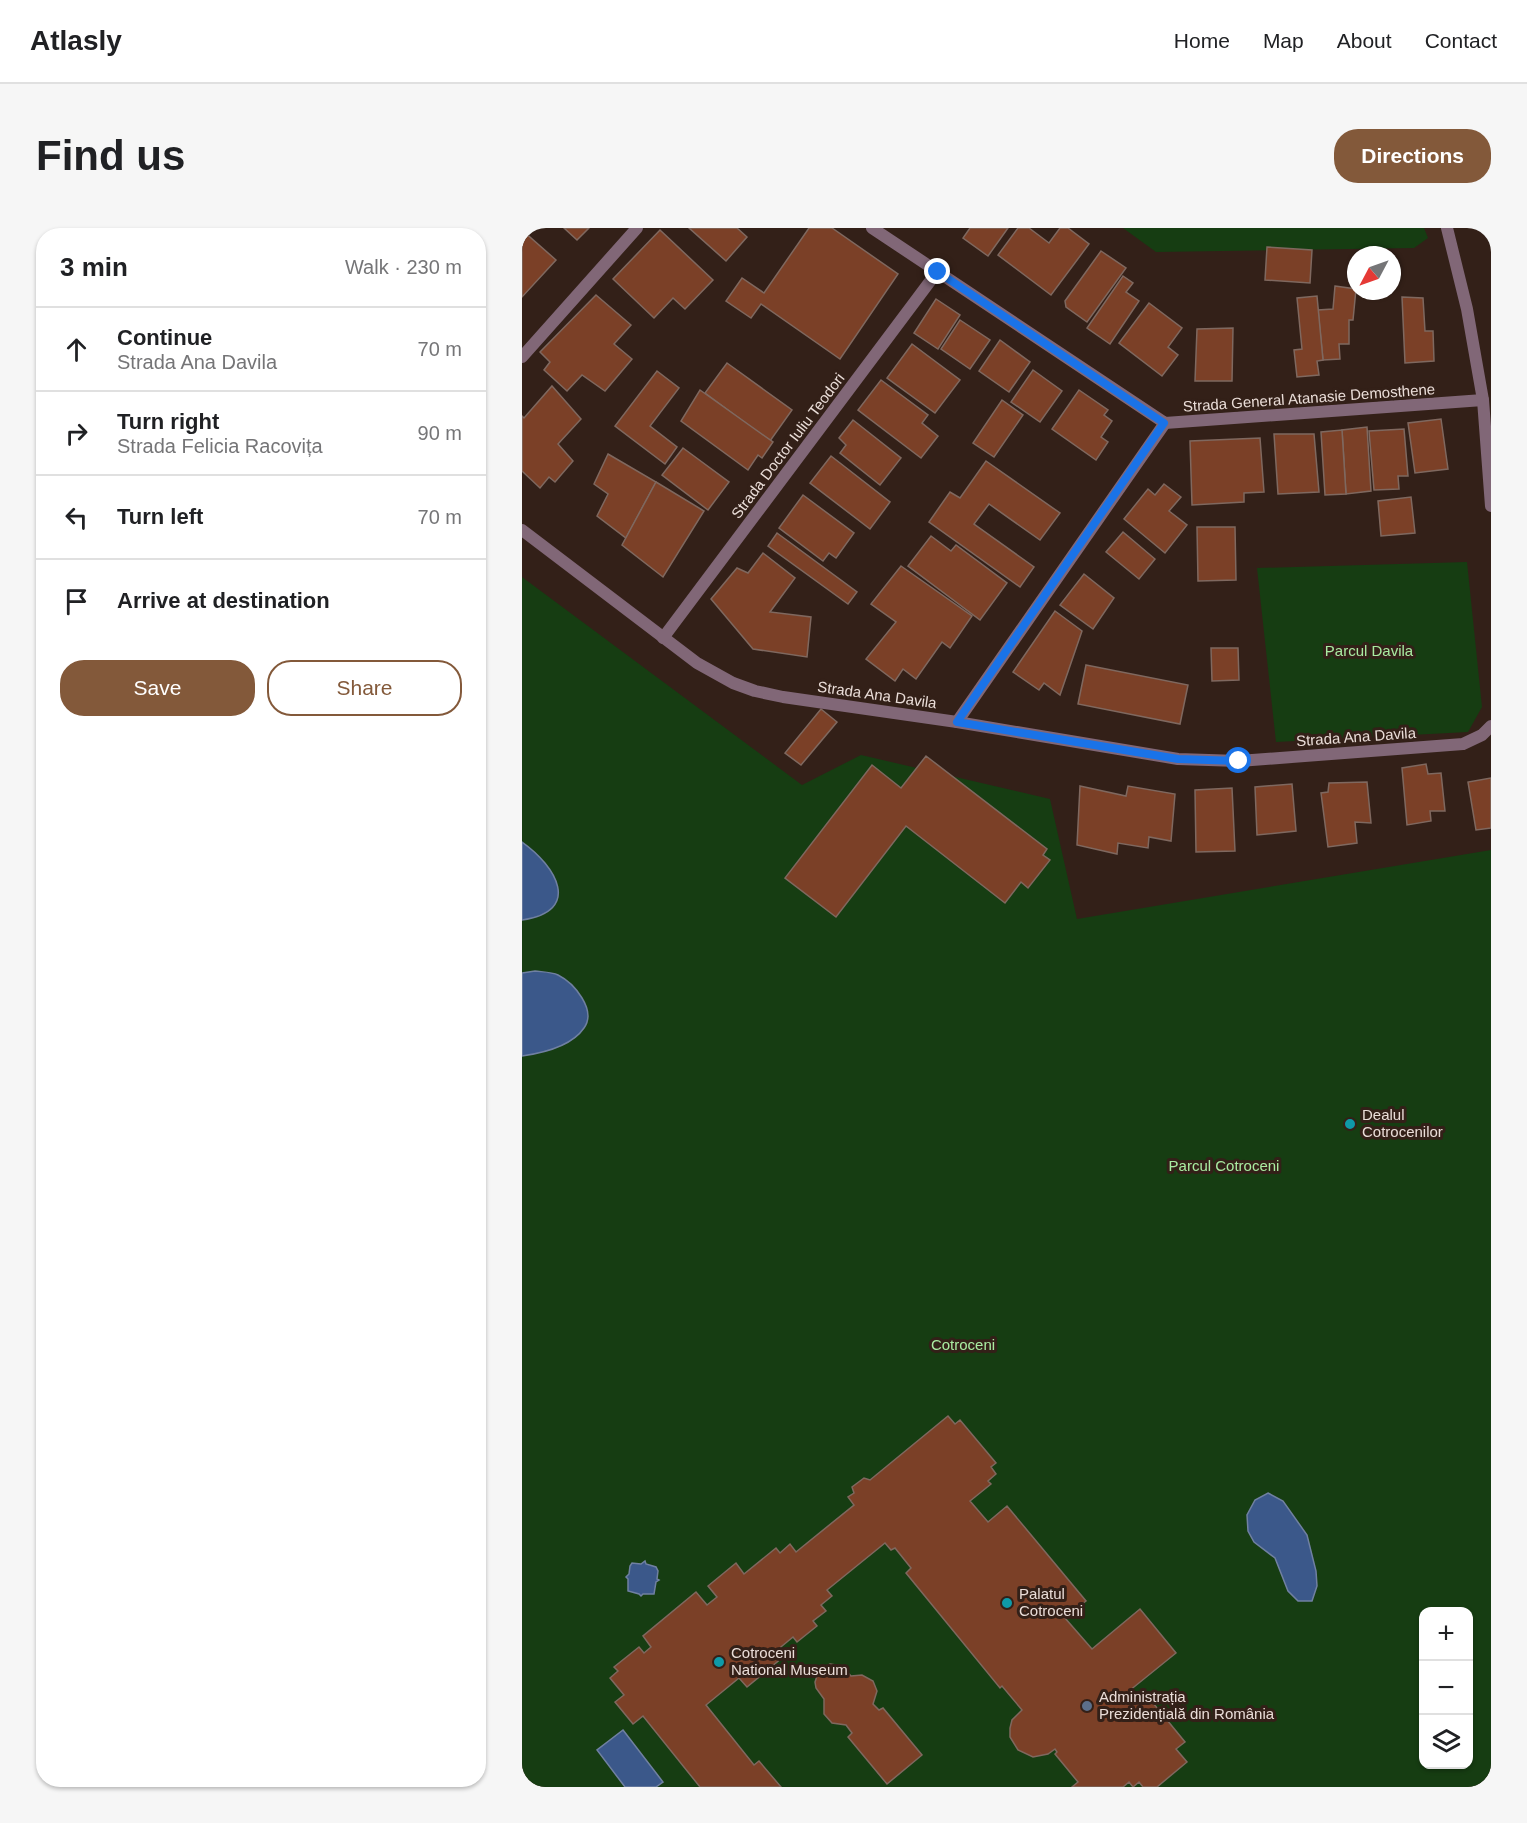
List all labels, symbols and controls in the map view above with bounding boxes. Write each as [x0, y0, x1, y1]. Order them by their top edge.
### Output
text: Atlasly [30, 25, 122, 56]
text: Home [1174, 29, 1230, 52]
text: Map [1263, 29, 1304, 52]
text: About [1337, 29, 1392, 52]
text: Contact [1425, 29, 1497, 52]
button: Directions [1334, 129, 1491, 183]
text: Find us [36, 132, 185, 179]
north arrow [1347, 246, 1401, 300]
text: 3 min [60, 252, 128, 282]
text: Walk · 230 m [345, 256, 462, 278]
route end [924, 258, 950, 284]
text: Continue [117, 325, 212, 350]
icon: ahead [60, 333, 93, 366]
text: 70 m [418, 338, 462, 360]
text: Strada Ana Davila [117, 351, 277, 373]
street label: Strada Doctor Iuliu Teodori [727, 370, 848, 522]
street label: Strada General Atanasie Demosthene [1182, 380, 1436, 415]
text: Turn right [117, 409, 219, 434]
icon: right [60, 417, 93, 450]
text: 90 m [418, 422, 462, 444]
text: Strada Felicia Racovița [117, 435, 323, 457]
icon: left [60, 501, 93, 534]
text: Turn left [117, 504, 203, 529]
text: 70 m [418, 506, 462, 528]
icon: arrive [60, 585, 93, 618]
text: Arrive at destination [117, 588, 330, 613]
park label: Parcul Davila [1325, 642, 1414, 659]
button: Save [60, 660, 255, 716]
button: Share [267, 660, 462, 716]
street label: Strada Ana Davila [816, 678, 938, 711]
street label: Strada Ana Davila [1295, 724, 1417, 749]
route start [1225, 747, 1251, 773]
place label: Dealul Cotrocenilor [1362, 1106, 1443, 1140]
marker: Dealul Cotrocenilor [1343, 1117, 1357, 1131]
park label: Parcul Cotroceni [1169, 1157, 1279, 1174]
park label: Cotroceni [931, 1336, 995, 1353]
place label: Palatul Cotroceni [1019, 1585, 1083, 1619]
marker: Palatul Cotroceni [1000, 1596, 1014, 1610]
map controls [1419, 1607, 1473, 1769]
button: + [1419, 1607, 1473, 1661]
place label: Cotroceni National Museum [731, 1644, 848, 1678]
marker: Cotroceni National Museum [712, 1655, 726, 1669]
button: − [1419, 1661, 1473, 1715]
place label: Administrația Prezidențială din România [1099, 1688, 1275, 1722]
marker: Administrația Prezidențială din România [1080, 1699, 1094, 1713]
button: layers [1419, 1715, 1473, 1769]

